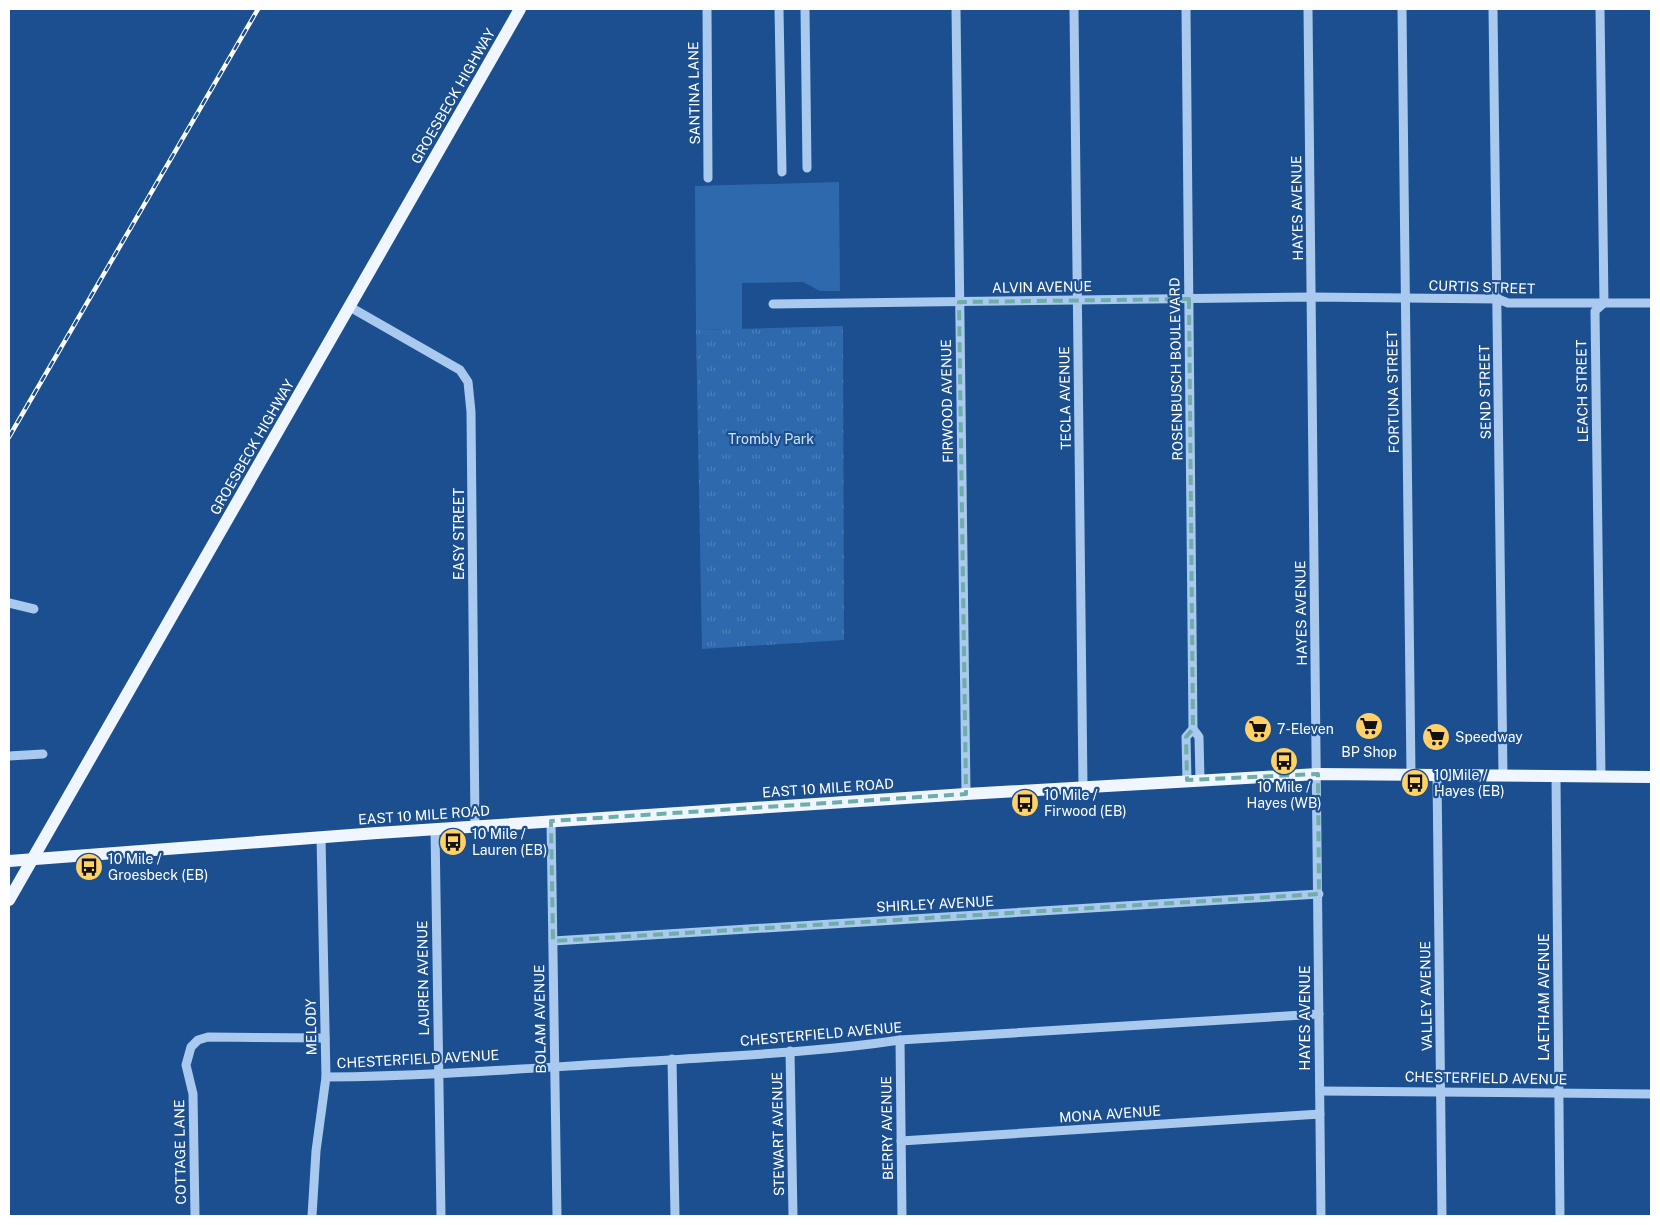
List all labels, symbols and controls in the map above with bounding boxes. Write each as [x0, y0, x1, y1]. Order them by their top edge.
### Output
street label: GROESBECK HIGHWAY [408, 25, 499, 166]
street label: SANTINA LANE [685, 41, 703, 145]
street label: HAYES AVENUE [1288, 155, 1306, 261]
street label: ROSENBUSCH BOULEVARD [1166, 277, 1186, 461]
street label: CURTIS STREET [1428, 277, 1536, 297]
street label: ALVIN AVENUE [992, 278, 1092, 296]
street label: FORTUNA STREET [1384, 330, 1402, 454]
street label: FIRWOOD AVENUE [938, 339, 956, 463]
street label: LEACH STREET [1573, 339, 1591, 443]
street label: SEND STREET [1476, 345, 1494, 439]
street label: TECLA AVENUE [1056, 346, 1074, 450]
street label: GROESBECK HIGHWAY [207, 376, 298, 517]
park label: Trombly Park [728, 431, 814, 447]
street label: EASY STREET [451, 488, 467, 580]
street label: HAYES AVENUE [1292, 560, 1310, 666]
supermarket icon: BP Shop [1354, 711, 1384, 741]
supermarket icon: 7-Eleven [1243, 714, 1273, 744]
place label: 7-Eleven [1277, 721, 1334, 737]
supermarket icon: Speedway [1421, 722, 1451, 752]
place label: Speedway [1455, 729, 1523, 745]
place label: BP Shop [1341, 744, 1397, 760]
bus stop icon: 10 Mile / Hayes (WB) [1269, 746, 1299, 776]
place label: 10 Mile / Hayes (EB) [1434, 767, 1505, 799]
bus stop icon: 10 Mile / Hayes (EB) [1400, 768, 1430, 798]
street label: EAST 10 MILE ROAD [762, 775, 894, 801]
place label: 10 Mile / Hayes (WB) [1246, 779, 1322, 811]
place label: 10 Mile / Firwood (EB) [1044, 787, 1127, 819]
bus stop icon: 10 Mile / Firwood (EB) [1010, 788, 1040, 818]
street label: EAST 10 MILE ROAD [358, 802, 490, 828]
place label: 10 Mile / Lauren (EB) [472, 826, 547, 858]
bus stop icon: 10 Mile / Lauren (EB) [438, 827, 468, 857]
place label: 10 Mile / Groesbeck (EB) [108, 851, 208, 883]
bus stop icon: 10 Mile / Groesbeck (EB) [74, 852, 104, 882]
street label: SHIRLEY AVENUE [876, 893, 994, 915]
street label: LAUREN AVENUE [414, 920, 432, 1036]
street label: LAETHAM AVENUE [1536, 933, 1552, 1061]
street label: VALLEY AVENUE [1417, 941, 1435, 1051]
street label: BOLAM AVENUE [531, 964, 549, 1074]
street label: HAYES AVENUE [1297, 965, 1313, 1071]
street label: MELODY [302, 998, 319, 1056]
street label: CHESTERFIELD AVENUE [739, 1019, 903, 1049]
street label: CHESTERFIELD AVENUE [336, 1047, 500, 1071]
street label: CHESTERFIELD AVENUE [1405, 1069, 1567, 1087]
street label: STEWART AVENUE [769, 1072, 787, 1196]
street label: BERRY AVENUE [878, 1076, 896, 1180]
street label: COTTAGE LANE [171, 1099, 189, 1205]
street label: MONA AVENUE [1059, 1102, 1161, 1126]

